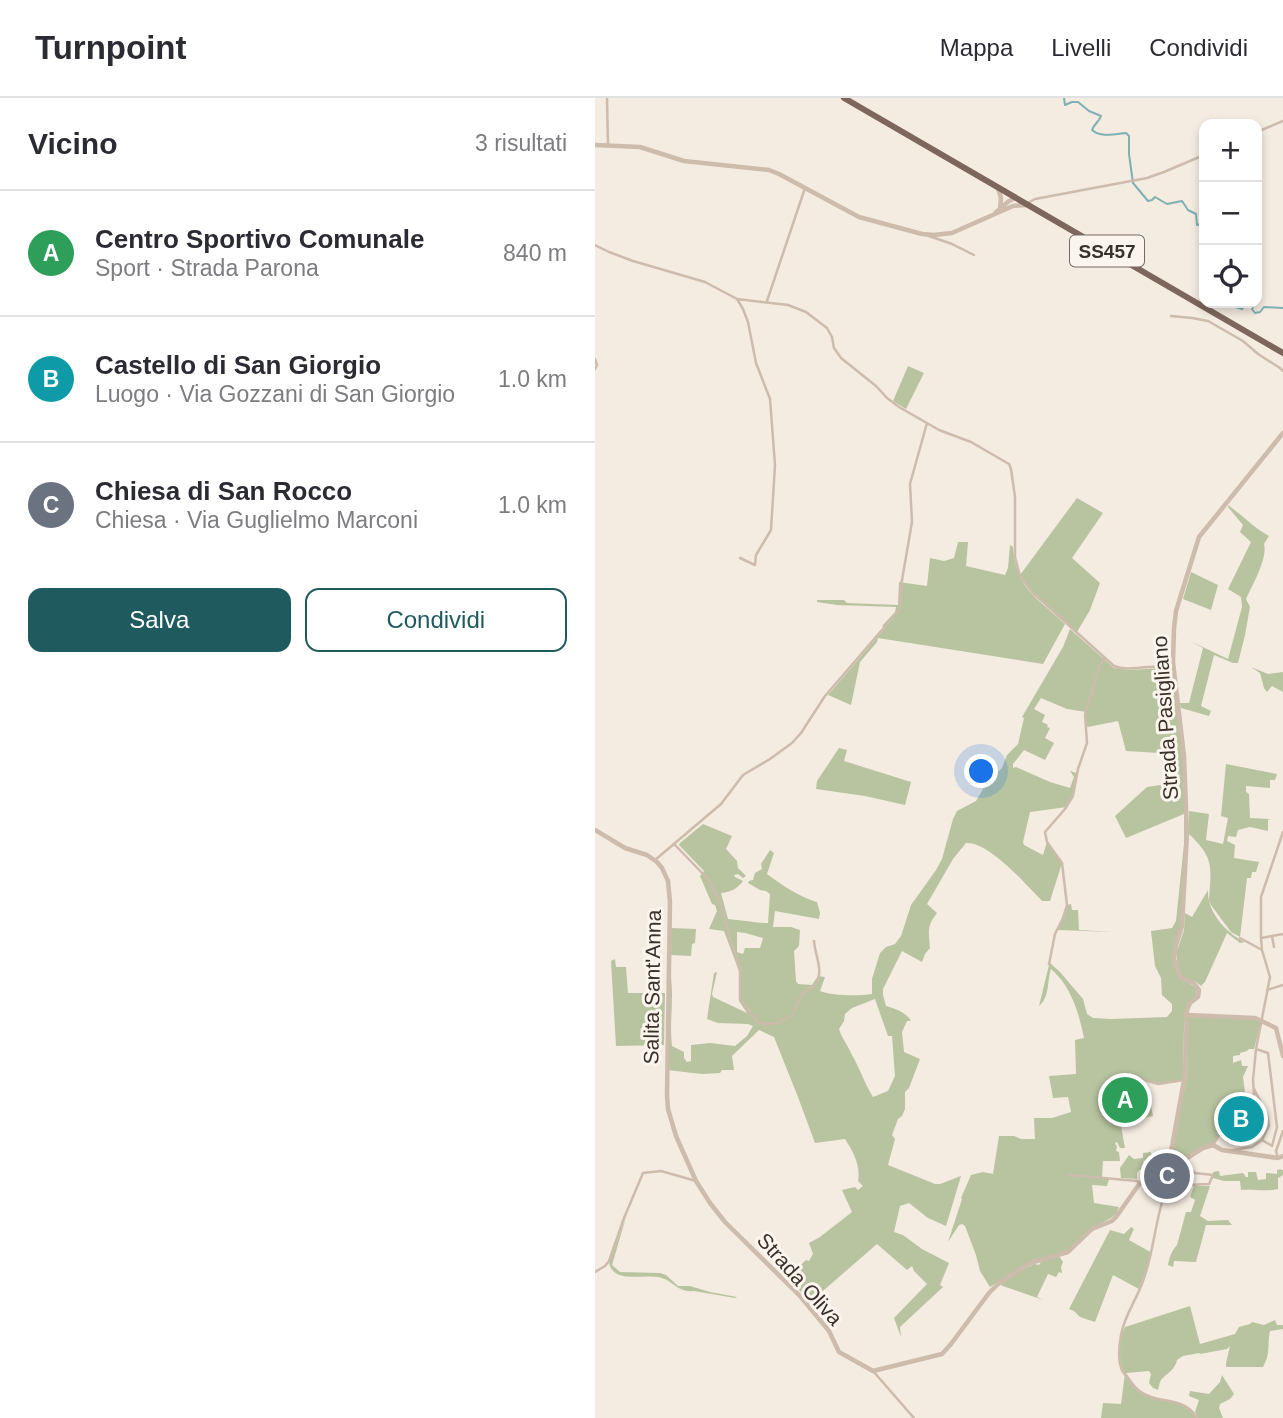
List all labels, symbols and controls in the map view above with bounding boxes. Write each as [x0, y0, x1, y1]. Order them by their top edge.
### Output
text: Turnpoint [35, 29, 187, 66]
text: Mappa [940, 34, 1013, 61]
text: Livelli [1051, 34, 1111, 61]
text: Condividi [1149, 34, 1248, 61]
map controls [1199, 119, 1262, 308]
button: + [1199, 119, 1262, 182]
text: Vicino [28, 127, 117, 160]
text: 3 risultati [475, 130, 567, 156]
button: − [1199, 182, 1262, 245]
text: Centro Sportivo Comunale [95, 224, 424, 254]
road number: SS457 [1070, 236, 1144, 266]
text: A [43, 240, 59, 266]
text: 840 m [503, 240, 567, 266]
button: locate [1199, 245, 1262, 308]
text: Sport · Strada Parona [95, 255, 319, 281]
text: Castello di San Giorgio [95, 350, 381, 380]
text: B [43, 366, 59, 392]
text: 1.0 km [498, 366, 567, 392]
text: Luogo · Via Gozzani di San Giorgio [95, 381, 455, 407]
text: Chiesa di San Rocco [95, 476, 352, 506]
text: C [43, 492, 59, 518]
text: 1.0 km [498, 492, 567, 518]
text: Chiesa · Via Guglielmo Marconi [95, 507, 418, 533]
button: Salva [28, 588, 291, 652]
button: Condividi [305, 588, 567, 652]
street label: Strada Pasigliano [1148, 635, 1182, 801]
your location [964, 754, 998, 788]
street label: Salita Sant'Anna [639, 909, 665, 1065]
pin: A [1102, 1074, 1148, 1126]
pin: B [1218, 1093, 1264, 1145]
pin: C [1144, 1150, 1190, 1202]
street label: Strada Oliva [753, 1228, 847, 1330]

